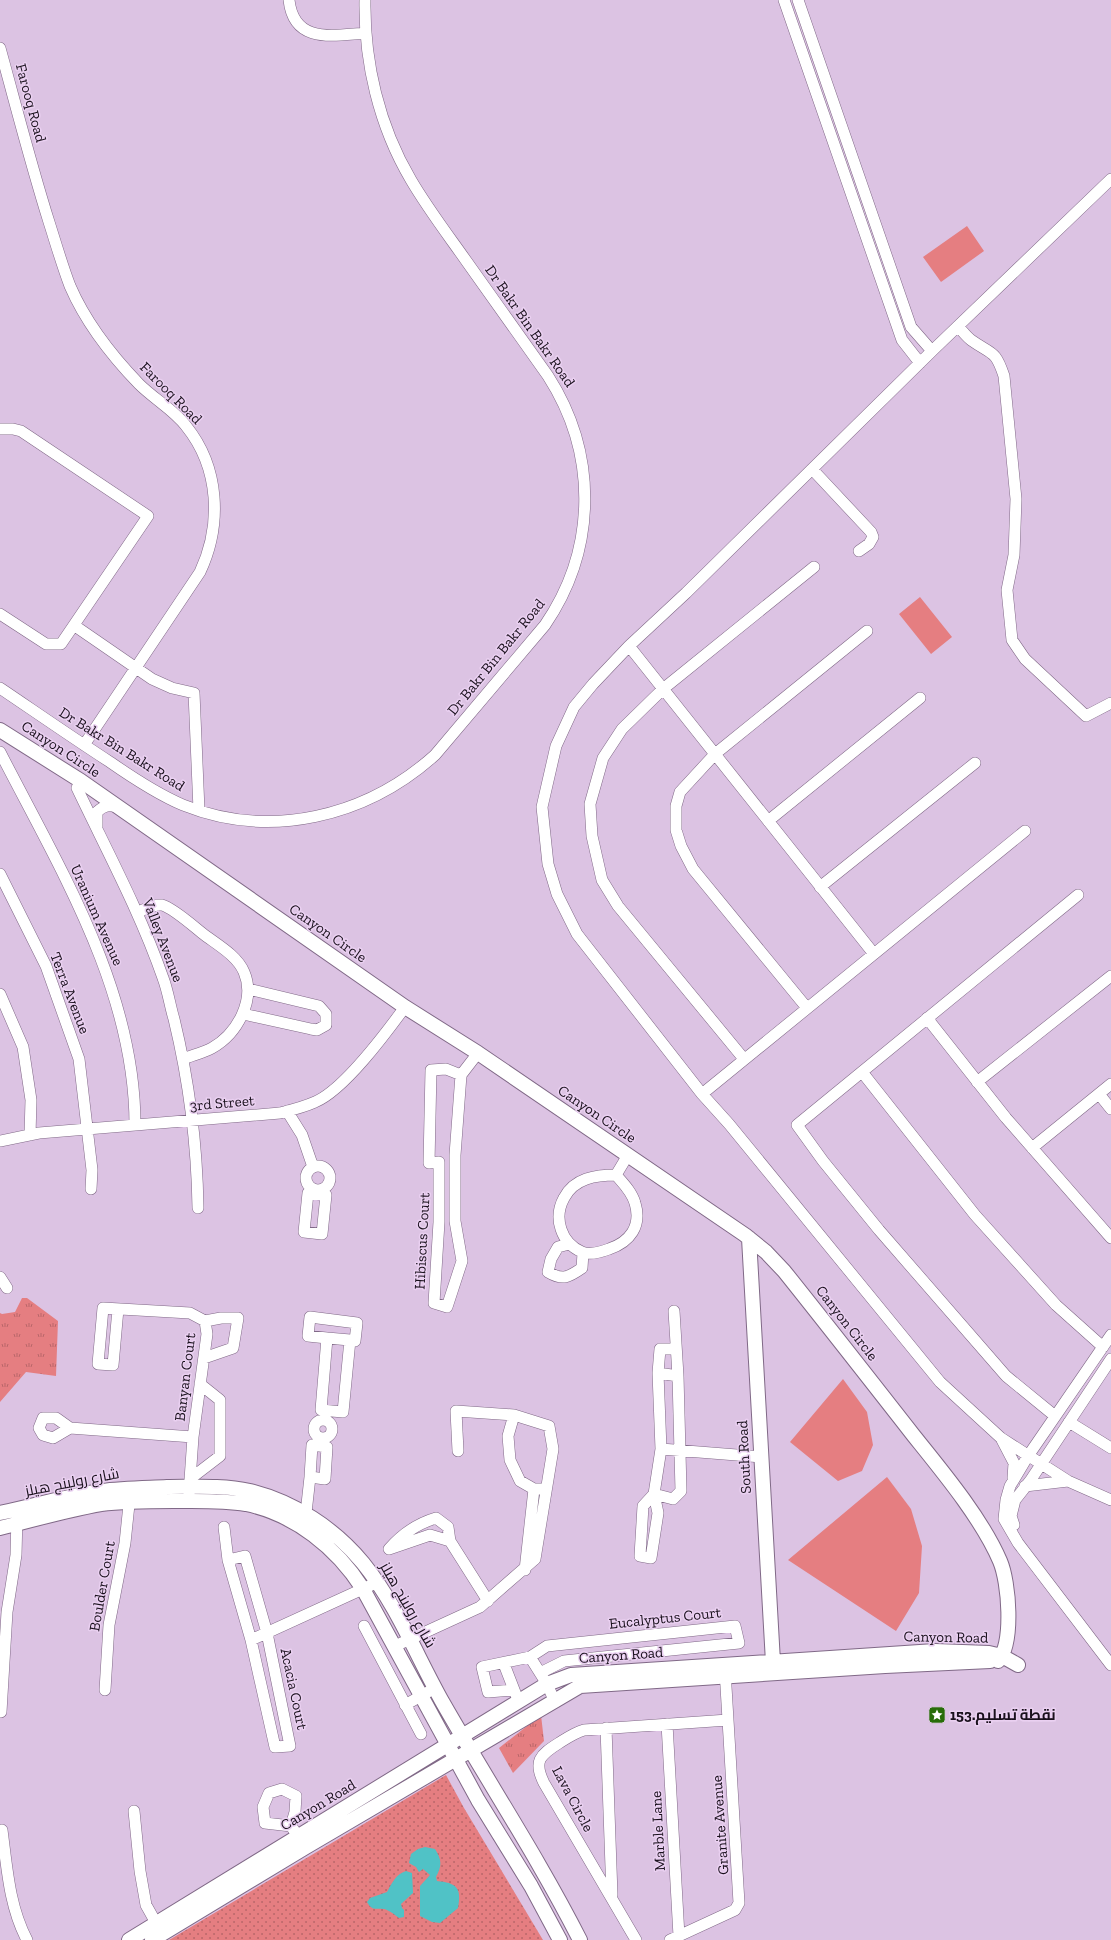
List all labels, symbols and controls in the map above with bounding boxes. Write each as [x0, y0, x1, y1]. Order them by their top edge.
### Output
street label: Farooq Road [12, 62, 50, 145]
street label: Dr Bakr Bin Bakr Road [481, 262, 579, 391]
street label: Farooq Road [136, 358, 206, 428]
street label: Dr Bakr Bin Bakr Road [443, 595, 549, 719]
street label: Dr Bakr Bin Bakr Road [56, 703, 189, 795]
street label: Canyon Circle [18, 717, 104, 781]
street label: Uranium Avenue [67, 862, 127, 968]
street label: Valley Avenue [138, 895, 187, 985]
street label: Canyon Circle [286, 900, 370, 966]
street label: Terra Avenue [46, 950, 94, 1036]
street label: Canyon Circle [554, 1081, 640, 1147]
street label: 3rd Street [189, 1091, 255, 1115]
street label: Hibiscus Court [410, 1192, 434, 1290]
street label: Canyon Circle [812, 1282, 882, 1364]
street label: Banyan Court [171, 1331, 199, 1422]
street label: South Road [733, 1419, 755, 1494]
street label: شارع رولينج هيلز [22, 1464, 121, 1502]
street label: Boulder Court [85, 1539, 119, 1633]
street label: شارع رولينج هيلز [374, 1558, 440, 1652]
street label: Eucalyptus Court [608, 1603, 722, 1633]
street label: Canyon Road [904, 1627, 989, 1647]
street label: Canyon Road [578, 1643, 665, 1667]
street label: Acacia Court [277, 1646, 312, 1732]
place icon: نقطة تسليم.153 [927, 1705, 947, 1725]
place label: نقطة تسليم.153 [950, 1706, 1056, 1725]
street label: Lava Circle [548, 1763, 598, 1835]
street label: Canyon Road [277, 1775, 360, 1835]
street label: Granite Avenue [708, 1775, 732, 1875]
street label: Marble Lane [647, 1791, 669, 1871]

